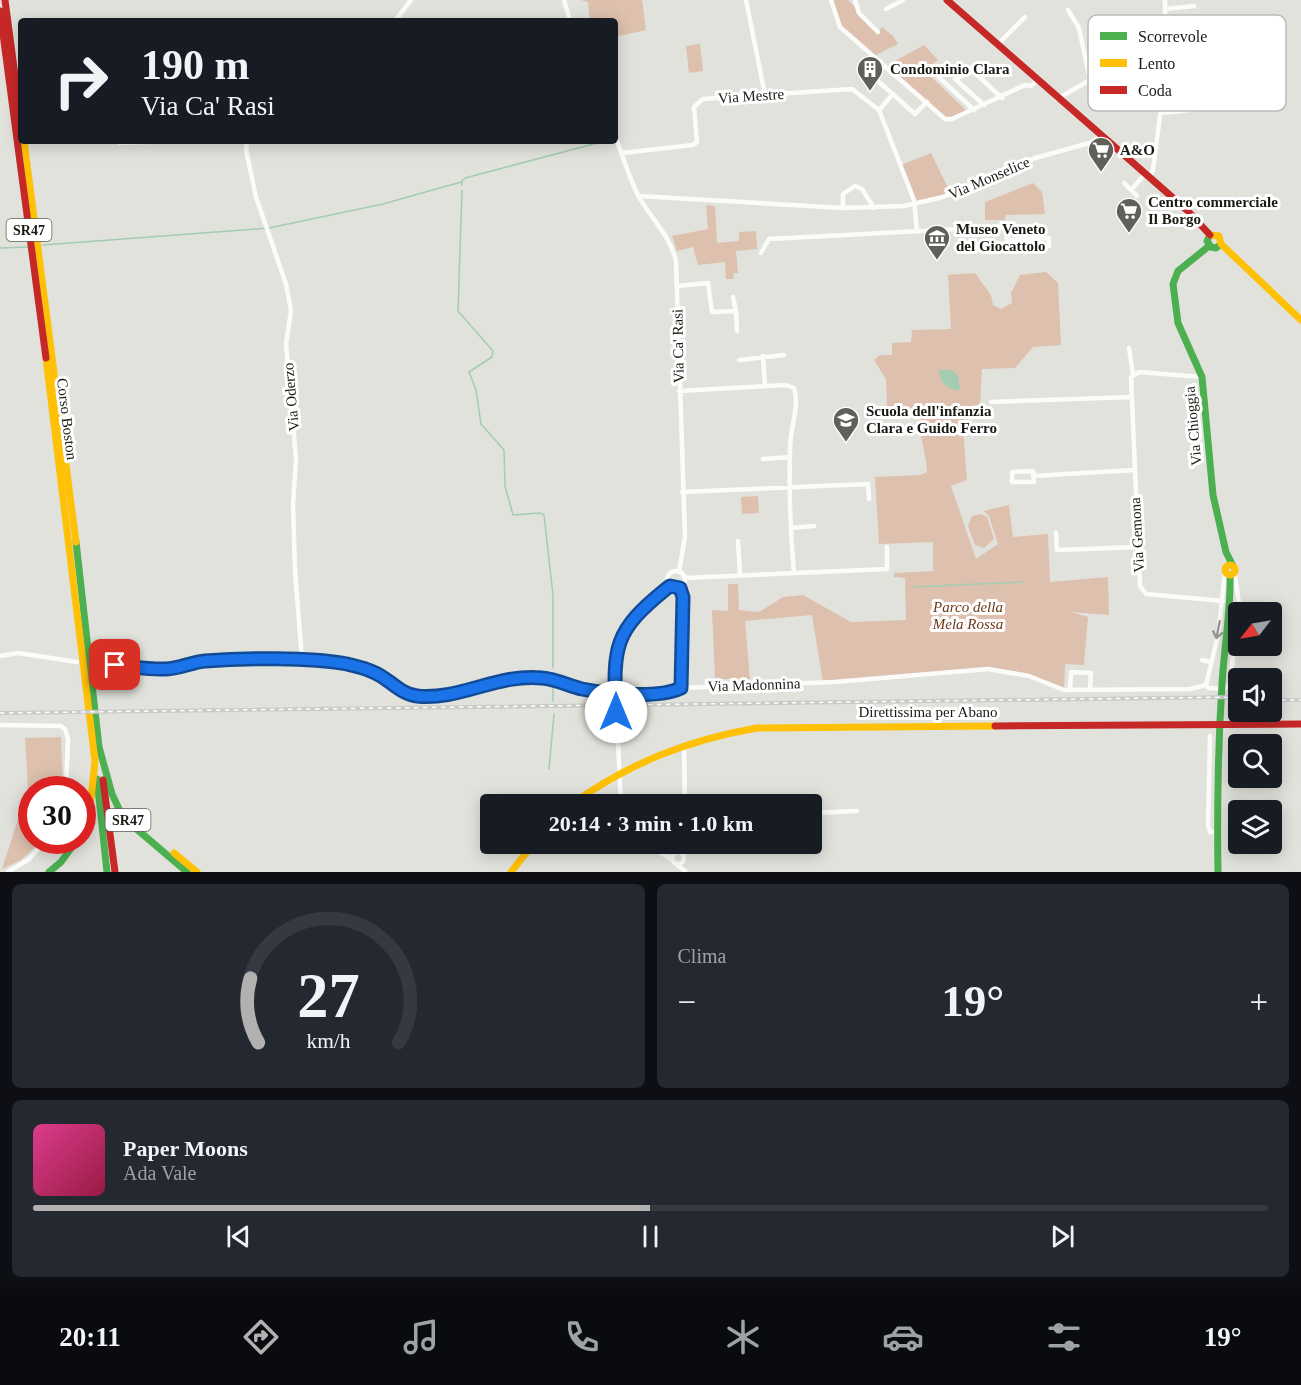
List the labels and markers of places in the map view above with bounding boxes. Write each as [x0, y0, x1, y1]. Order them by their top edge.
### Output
building icon: Condominio Clara [855, 54, 885, 92]
place label: Condominio Clara [890, 61, 1010, 77]
supermarket icon: A&O [1086, 135, 1116, 173]
place label: A&O [1120, 142, 1155, 158]
place label: Centro commerciale Il Borgo [1148, 194, 1278, 227]
supermarket icon: Centro commerciale Il Borgo [1114, 196, 1144, 234]
place label: Museo Veneto del Giocattolo [956, 221, 1046, 254]
museum icon: Museo Veneto del Giocattolo [922, 223, 952, 261]
place label: Scuola dell'infanzia Clara e Guido Ferro [866, 403, 997, 436]
school or university icon: Scuola dell'infanzia Clara e Guido Ferro [831, 405, 861, 443]
pin [89, 639, 140, 690]

